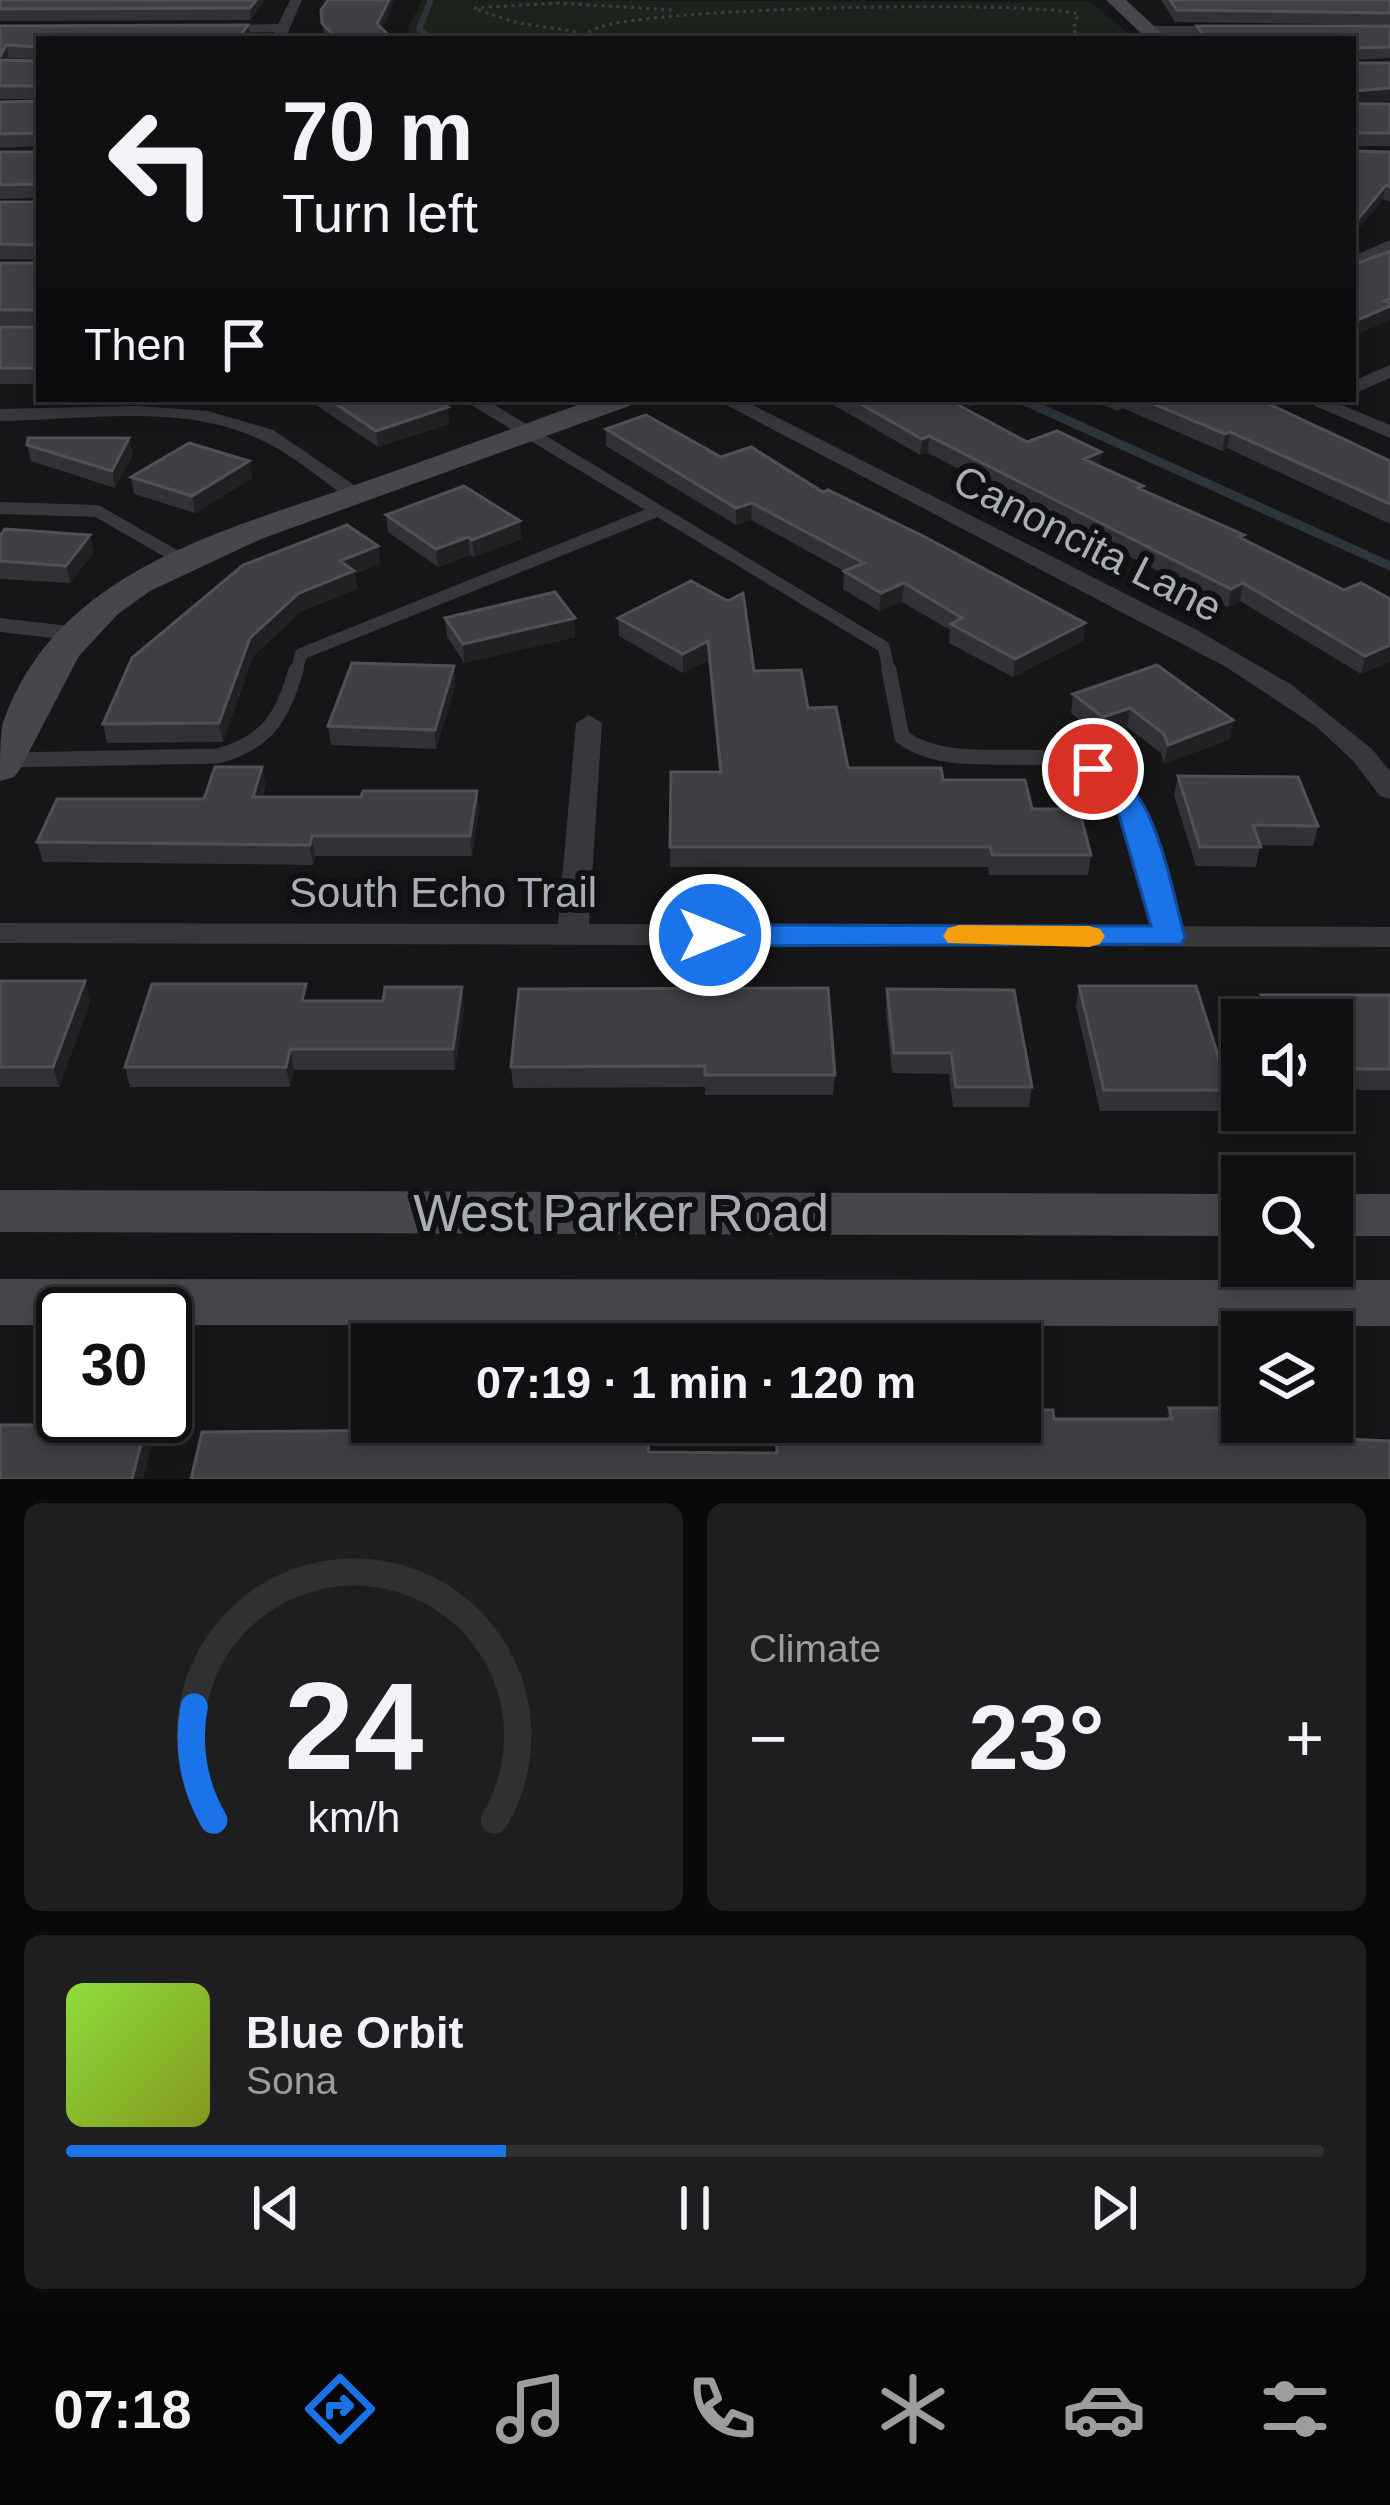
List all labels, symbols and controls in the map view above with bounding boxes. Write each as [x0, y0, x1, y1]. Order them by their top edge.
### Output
icon: left [84, 84, 240, 240]
text: 70 m [282, 84, 473, 178]
text: Turn left [282, 183, 478, 243]
icon: arrive [211, 312, 277, 378]
text: Then [84, 319, 187, 370]
street label: Canoncita Lane [946, 456, 1230, 631]
pin [1042, 718, 1144, 820]
icon: arrive [1060, 736, 1126, 802]
street label: South Echo Trail [289, 869, 597, 916]
position arrow [647, 872, 773, 998]
map controls [1221, 999, 1353, 1443]
button: sound [1221, 999, 1353, 1131]
button: search [1221, 1155, 1353, 1287]
street label: West Parker Road [413, 1185, 829, 1242]
speed limit sign: 30 [36, 1287, 192, 1443]
button: layers [1221, 1311, 1353, 1443]
text: 07:19 · 1 min · 120 m [476, 1357, 916, 1408]
text: Climate [749, 1627, 881, 1670]
text: 24 [284, 1656, 423, 1795]
text: 23° [968, 1688, 1105, 1788]
text: − [749, 1701, 788, 1775]
text: + [1285, 1701, 1324, 1775]
text: km/h [307, 1793, 400, 1841]
text: Blue Orbit [246, 2007, 464, 2058]
text: Sona [246, 2059, 337, 2102]
icon: previous [243, 2175, 309, 2241]
icon: pause [662, 2175, 728, 2241]
icon: next [1081, 2175, 1147, 2241]
icon: directions [298, 2367, 382, 2451]
icon: music [489, 2367, 573, 2451]
icon: phone [680, 2367, 764, 2451]
icon: climate [871, 2367, 955, 2451]
icon: car [1062, 2367, 1146, 2451]
icon: filters [1253, 2367, 1337, 2451]
text: 07:18 [53, 2379, 192, 2439]

